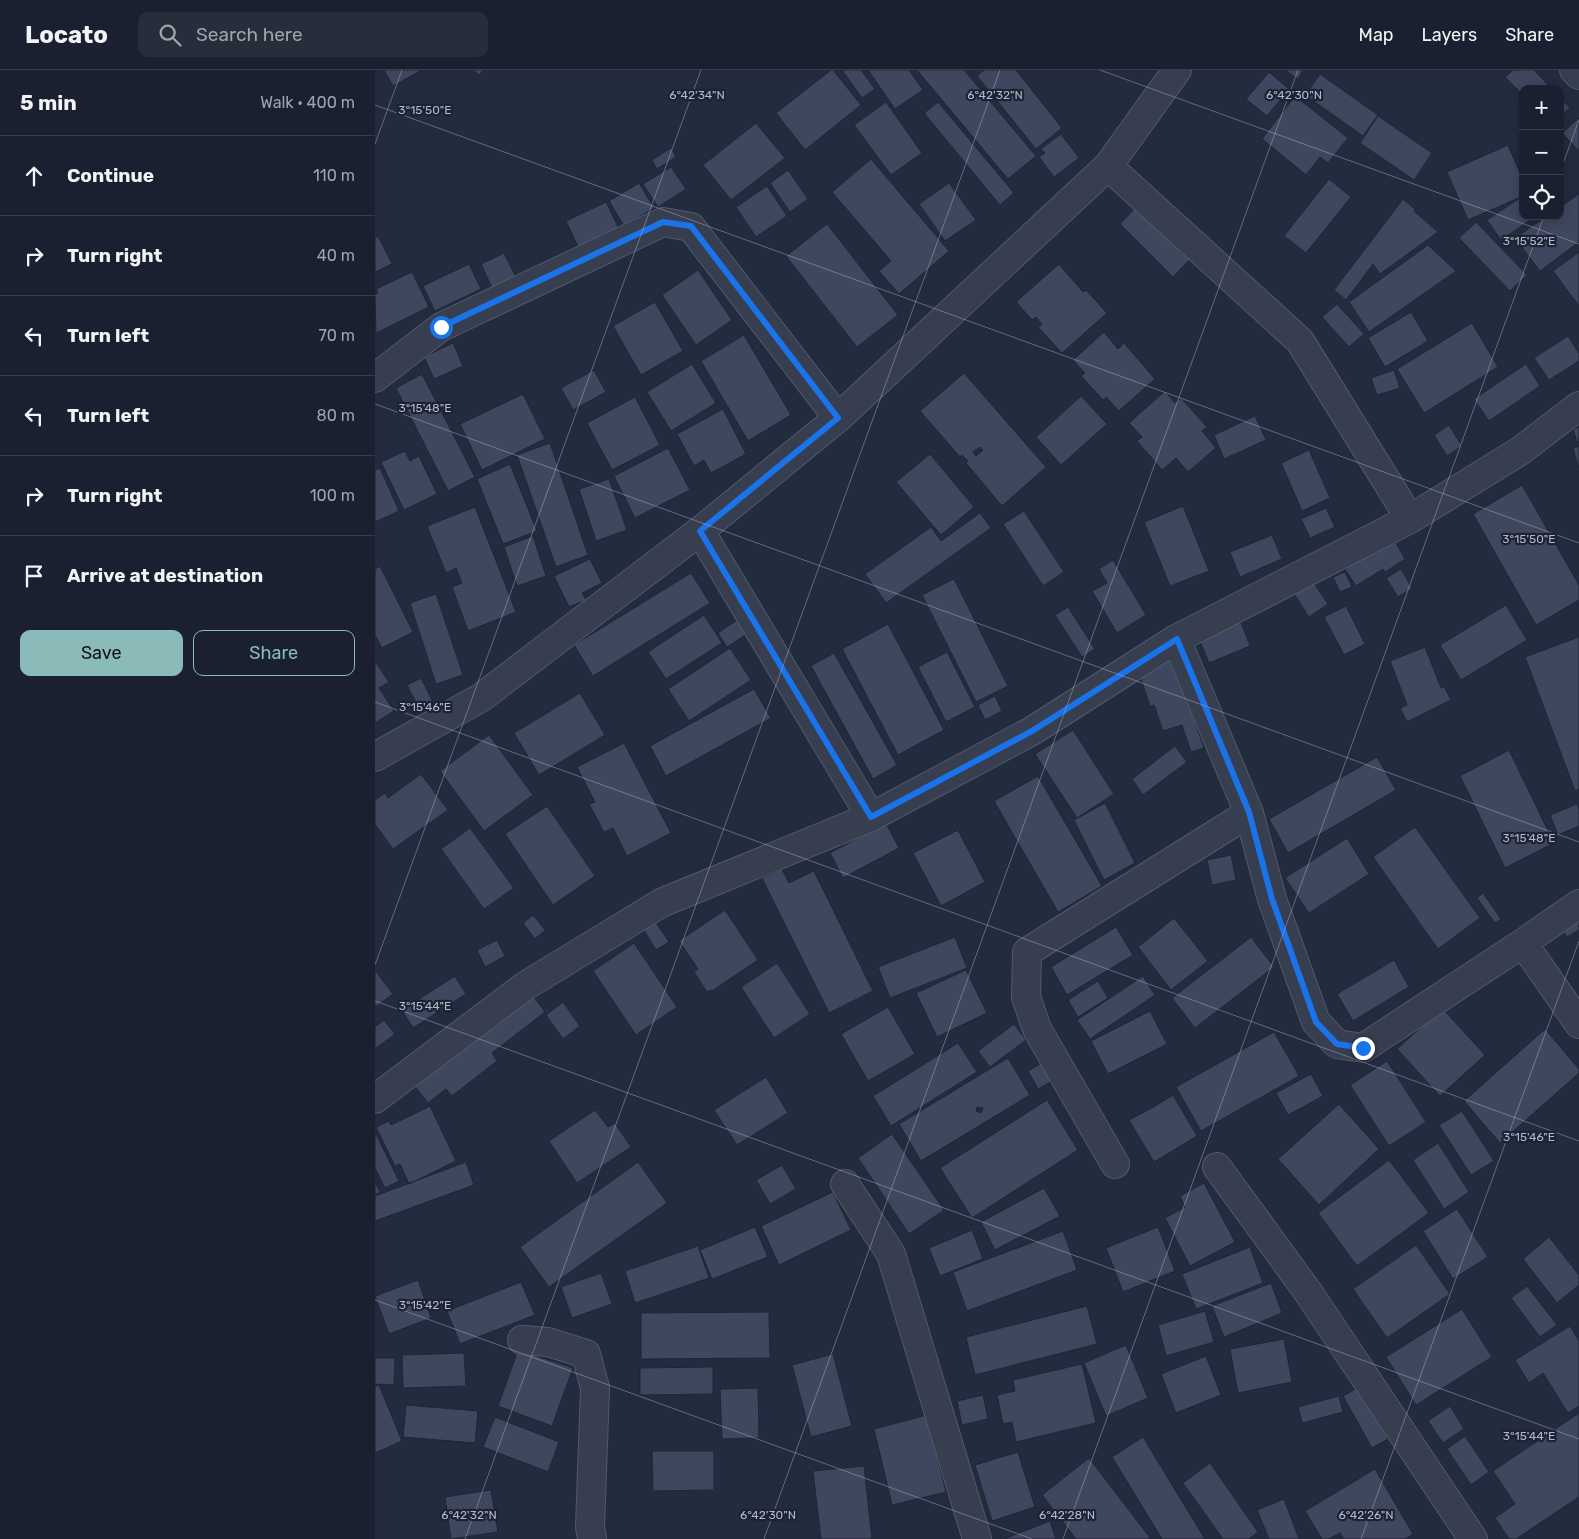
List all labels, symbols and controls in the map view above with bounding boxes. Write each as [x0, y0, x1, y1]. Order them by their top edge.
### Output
search box [138, 12, 488, 57]
text: Locato [25, 21, 108, 49]
icon: search [156, 21, 184, 49]
text: Search here [196, 23, 303, 46]
text: Map [1359, 24, 1394, 46]
text: Layers [1422, 24, 1477, 46]
text: Share [1505, 24, 1554, 46]
map controls [1519, 85, 1564, 220]
button: + [1519, 85, 1564, 130]
text: 6°42'34"N [669, 88, 725, 102]
text: 6°42'32"N [967, 88, 1023, 102]
text: 6°42'30"N [1266, 88, 1322, 102]
text: 5 min [20, 90, 77, 115]
text: Walk · 400 m [260, 93, 355, 112]
text: 3°15'50"E [398, 103, 452, 117]
button: − [1519, 130, 1564, 175]
icon: ahead [20, 162, 48, 190]
text: Continue [67, 164, 154, 187]
text: 110 m [313, 166, 355, 185]
button: locate [1519, 175, 1564, 220]
text: 3°15'52"E [1503, 234, 1555, 248]
icon: right [20, 242, 48, 270]
text: Turn right [67, 244, 162, 267]
text: 40 m [317, 246, 355, 265]
route start [430, 316, 453, 339]
icon: left [20, 322, 48, 350]
text: Turn left [67, 324, 149, 347]
text: 70 m [318, 326, 355, 345]
text: 3°15'48"E [399, 401, 451, 415]
icon: left [20, 402, 48, 430]
text: Turn left [67, 404, 149, 427]
text: 80 m [317, 406, 355, 425]
icon: right [20, 482, 48, 510]
text: Turn right [67, 484, 162, 507]
text: 100 m [310, 486, 355, 505]
text: 3°15'50"E [1502, 532, 1556, 546]
icon: arrive [20, 562, 48, 590]
text: Arrive at destination [67, 564, 263, 587]
button: Save [20, 630, 183, 676]
button: Share [193, 630, 355, 676]
text: 3°15'46"E [399, 700, 451, 714]
text: 3°15'48"E [1503, 831, 1555, 845]
text: 3°15'44"E [399, 999, 451, 1013]
route end [1352, 1037, 1375, 1060]
text: 3°15'46"E [1503, 1130, 1555, 1144]
text: 3°15'42"E [399, 1298, 451, 1312]
text: 3°15'44"E [1503, 1429, 1555, 1443]
text: 6°42'32"N [441, 1508, 497, 1522]
text: 6°42'30"N [740, 1508, 796, 1522]
text: 6°42'28"N [1039, 1508, 1095, 1522]
text: 6°42'26"N [1338, 1508, 1394, 1522]

